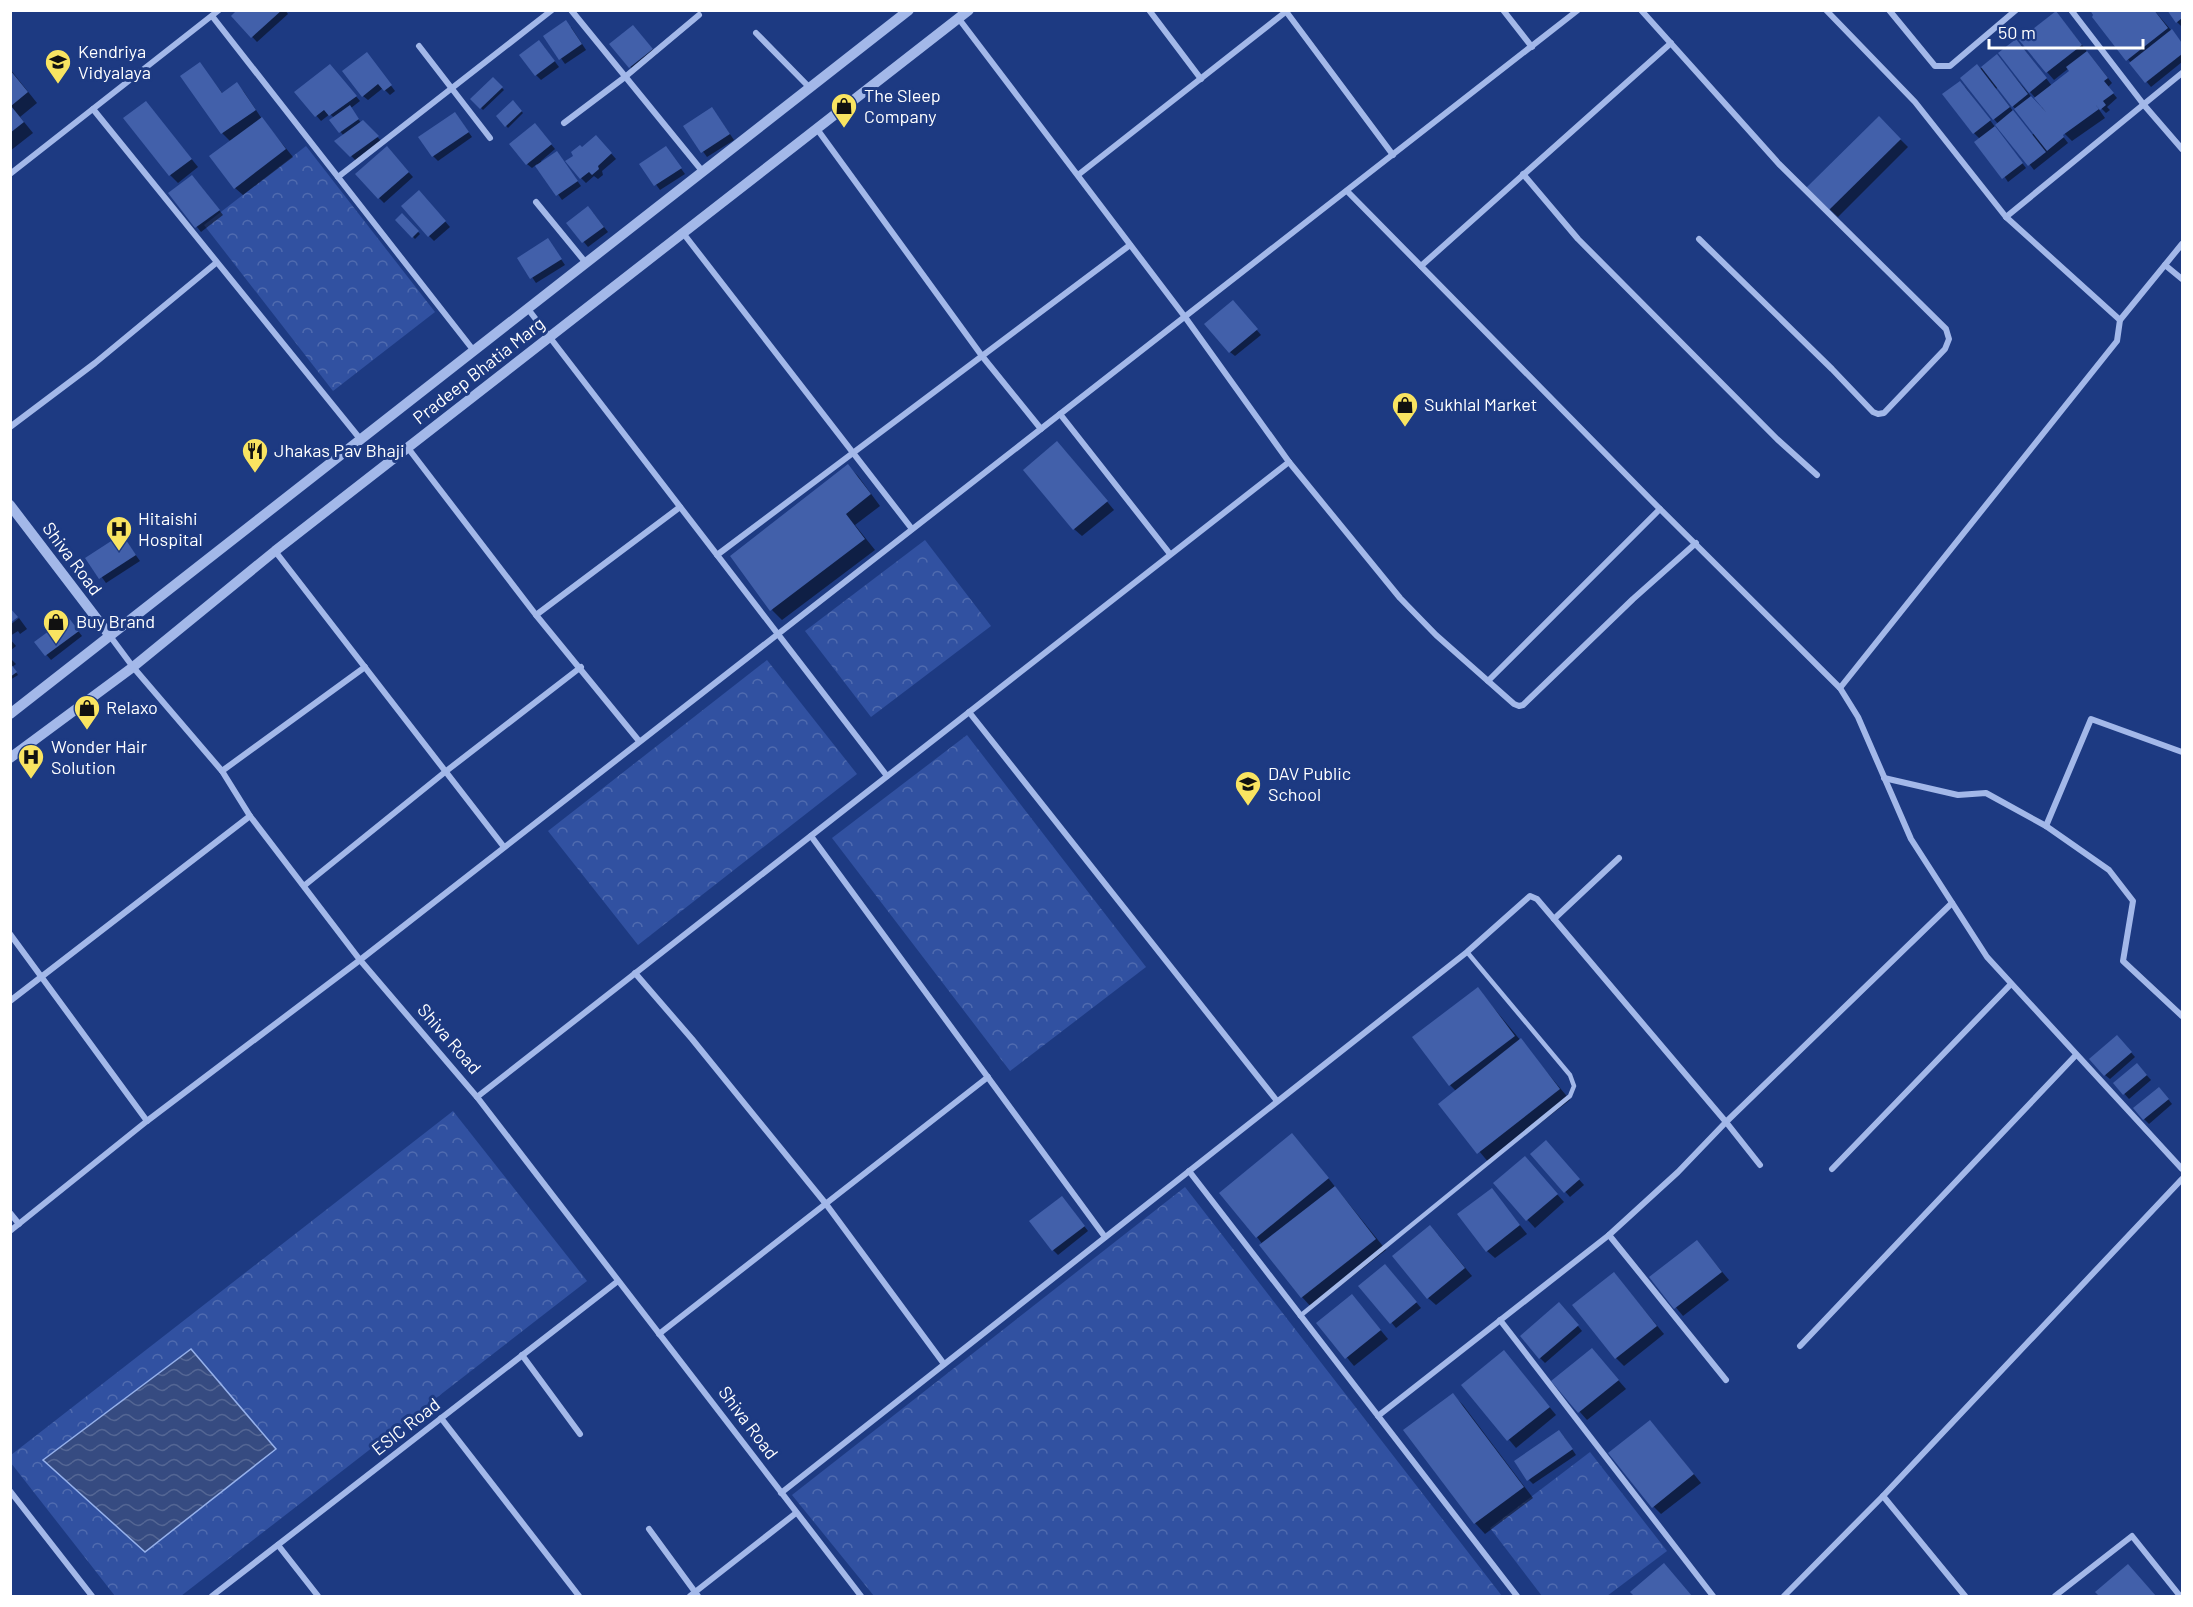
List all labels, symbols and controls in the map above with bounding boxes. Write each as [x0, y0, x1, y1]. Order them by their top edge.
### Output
scale bar [1989, 12, 2144, 50]
text: 50 m [1998, 21, 2036, 43]
place label: Kendriya Vidyalaya [78, 40, 151, 83]
school or university icon: Kendriya Vidyalaya [43, 47, 73, 85]
place label: The Sleep Company [864, 84, 941, 127]
shop icon: The Sleep Company [829, 91, 859, 129]
street label: Pradeep Bhatia Marg [408, 312, 549, 428]
shop icon: Sukhlal Market [1390, 390, 1420, 428]
place label: Sukhlal Market [1424, 393, 1537, 415]
restaurant icon: Jhakas Pav Bhaji [240, 436, 270, 474]
place label: Jhakas Pav Bhaji [274, 439, 405, 461]
place label: Hitaishi Hospital [138, 507, 203, 550]
hospital icon: Hitaishi Hospital [104, 514, 134, 552]
street label: Shiva Road [38, 518, 107, 599]
shop icon: Buy Brand [41, 607, 71, 645]
place label: Buy Brand [76, 610, 155, 632]
shop icon: Relaxo [72, 693, 102, 731]
place label: Relaxo [106, 696, 158, 718]
place label: Wonder Hair Solution [51, 735, 147, 778]
hospital icon: Wonder Hair Solution [16, 742, 46, 780]
place label: DAV Public School [1268, 762, 1351, 805]
school or university icon: DAV Public School [1233, 769, 1263, 807]
street label: Shiva Road [413, 999, 486, 1078]
street label: Shiva Road [714, 1382, 783, 1463]
street label: ESIC Road [367, 1393, 444, 1460]

